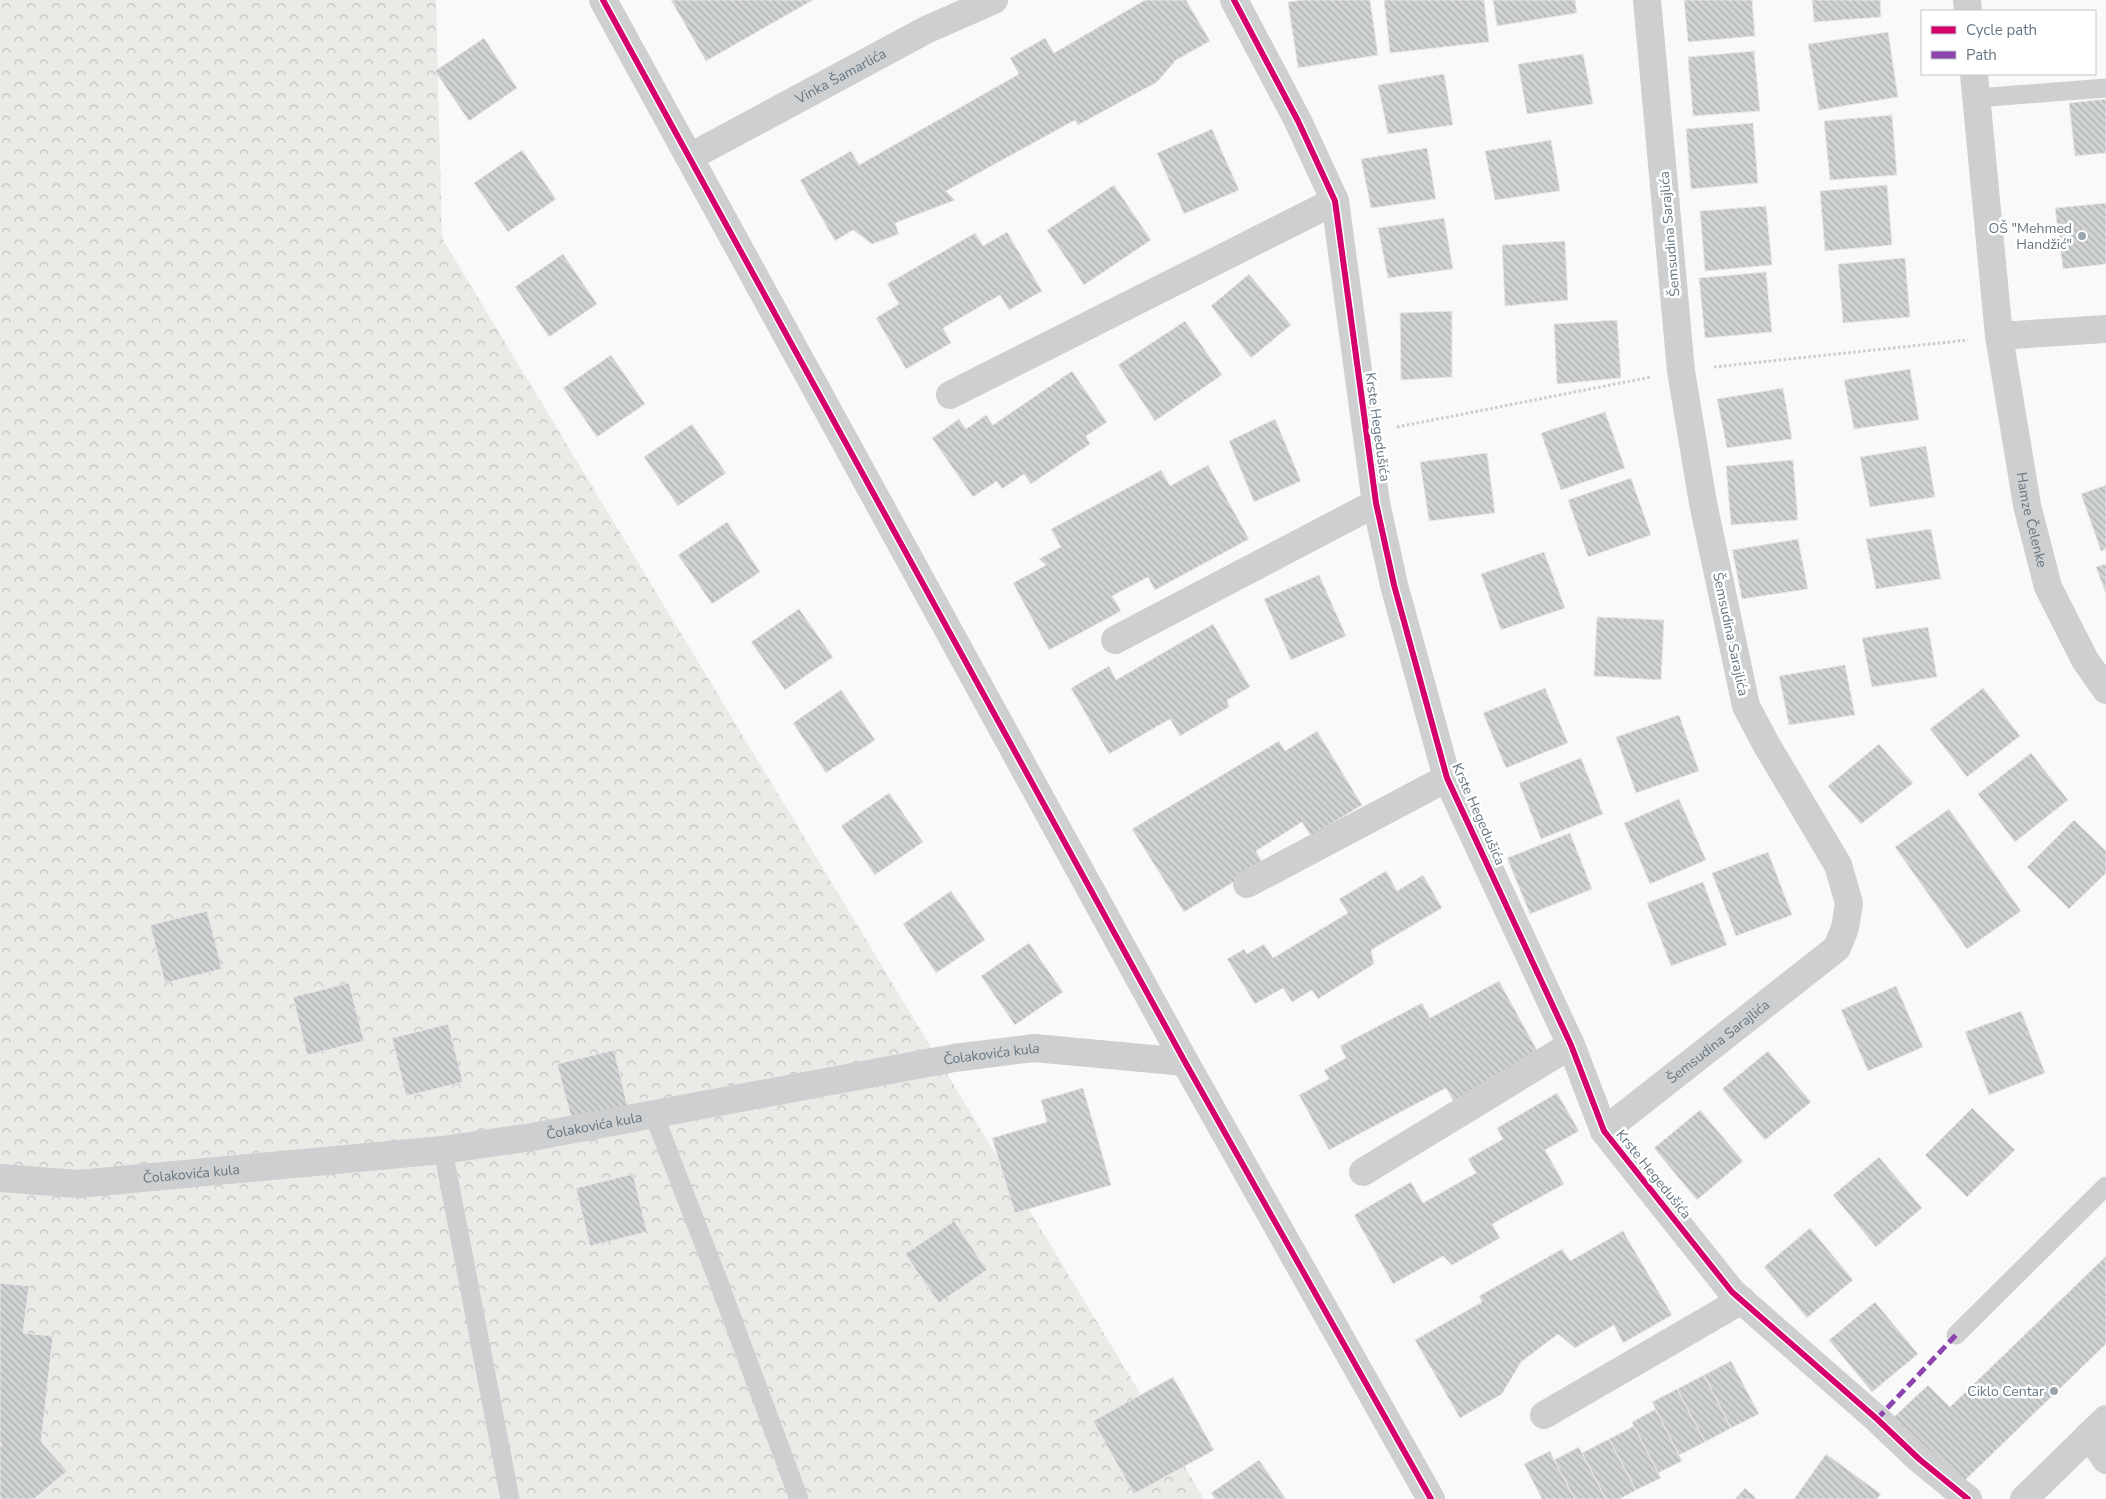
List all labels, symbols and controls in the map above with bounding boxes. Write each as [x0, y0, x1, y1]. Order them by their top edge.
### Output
legend [1921, 10, 2096, 75]
text: Cycle path [1966, 20, 2037, 40]
street label: Vinka Šamarlića [791, 44, 890, 109]
text: Path [1966, 45, 1997, 65]
street label: Šemsudina Sarajlića [1655, 170, 1684, 298]
place label: OŠ "Mehmed Handžić" [1989, 219, 2072, 254]
marker: OŠ "Mehmed Handžić" [2076, 230, 2088, 242]
street label: Krste Hegedušića [1360, 371, 1395, 483]
street label: Hamze Čelenke [2012, 471, 2052, 570]
street label: Šemsudina Sarajlića [1708, 571, 1753, 698]
street label: Krste Hegedušića [1448, 760, 1510, 868]
street label: Šemsudina Sarajlića [1663, 995, 1774, 1088]
street label: Čolakovića kula [942, 1039, 1041, 1070]
street label: Čolakovića kula [545, 1108, 644, 1144]
street label: Krste Hegedušića [1612, 1126, 1696, 1223]
street label: Čolakovića kula [142, 1160, 241, 1188]
place label: Ciklo Centar [1967, 1382, 2044, 1401]
marker: Ciklo Centar [2048, 1385, 2060, 1397]

